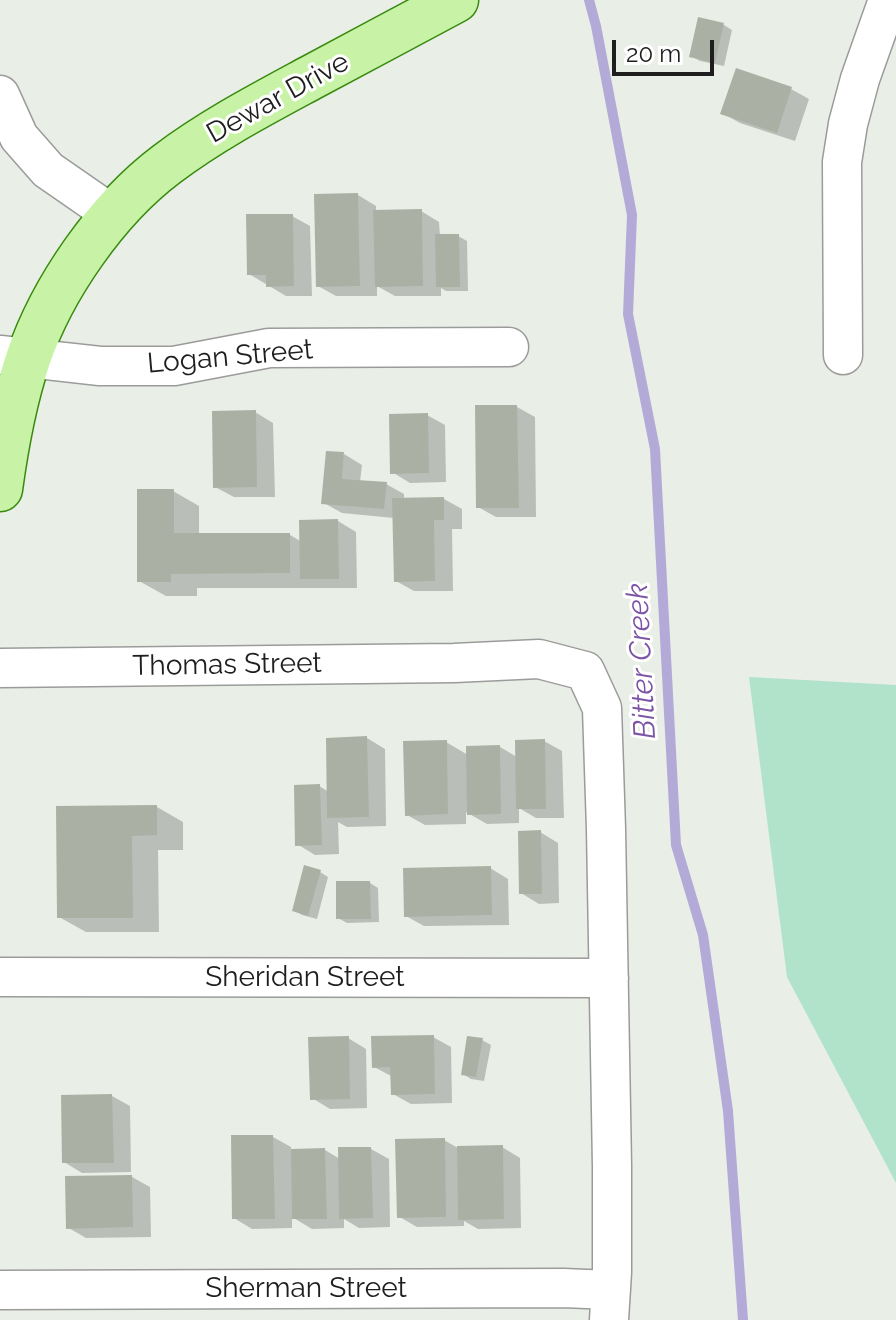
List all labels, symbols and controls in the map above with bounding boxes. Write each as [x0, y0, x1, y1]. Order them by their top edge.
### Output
scale bar [616, 24, 718, 74]
text: 20 m [626, 39, 681, 68]
street label: Dewar Drive [201, 45, 355, 151]
street label: Logan Street [146, 333, 314, 381]
water label: Bitter Creek [620, 582, 664, 740]
street label: Thomas Street [132, 647, 322, 683]
street label: Sheridan Street [205, 961, 405, 995]
street label: Sherman Street [205, 1272, 407, 1306]

